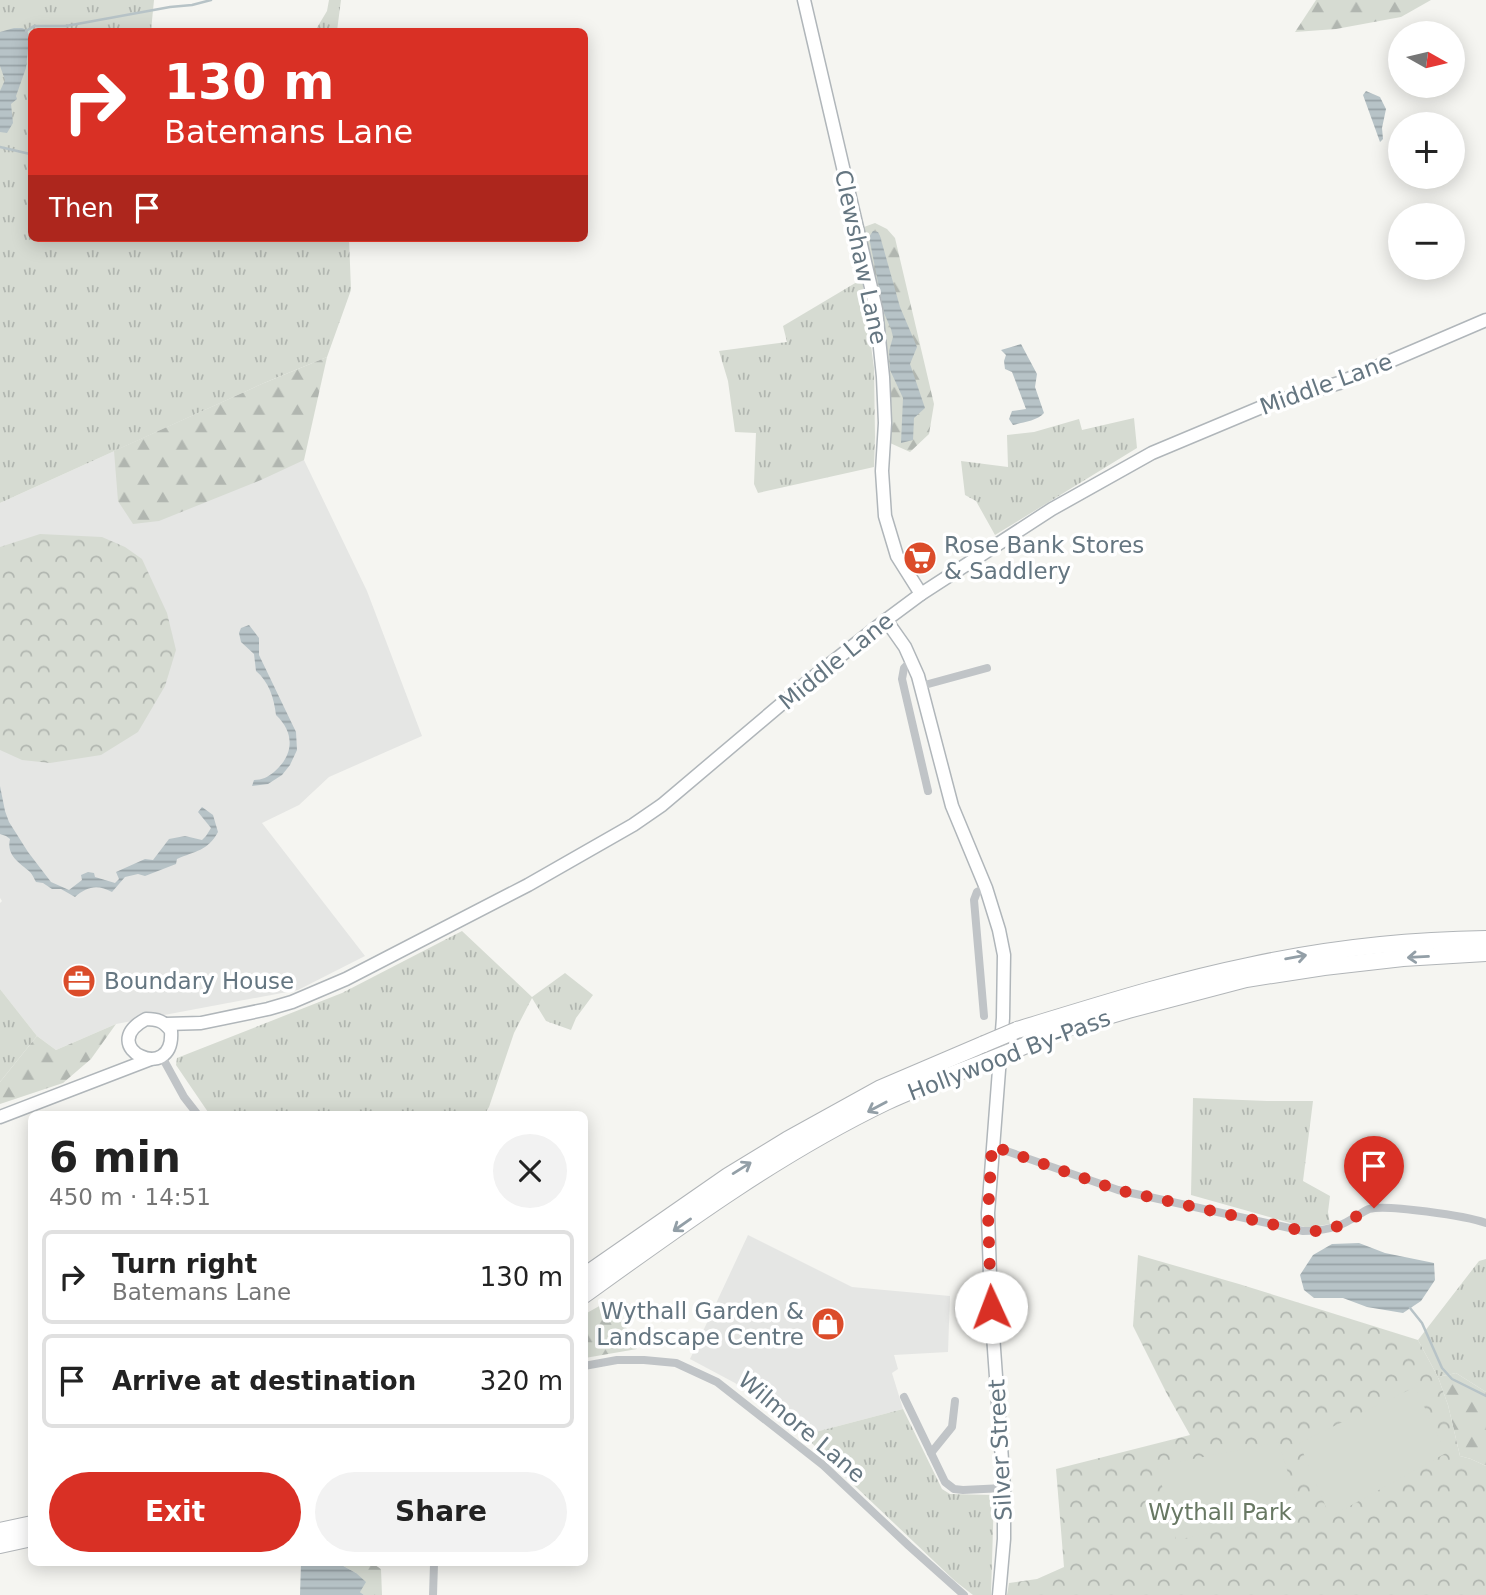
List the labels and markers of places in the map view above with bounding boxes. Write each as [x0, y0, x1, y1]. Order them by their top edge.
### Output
place label: Rose Bank Stores & Saddlery [944, 532, 1144, 584]
supermarket icon: Rose Bank Stores & Saddlery [901, 539, 939, 577]
office icon: Boundary House [60, 962, 98, 1000]
place label: Boundary House [104, 968, 294, 994]
pin [1344, 1136, 1404, 1208]
place label: Wythall Garden & Landscape Centre [596, 1298, 804, 1350]
shop icon: Wythall Garden & Landscape Centre [809, 1305, 847, 1343]

